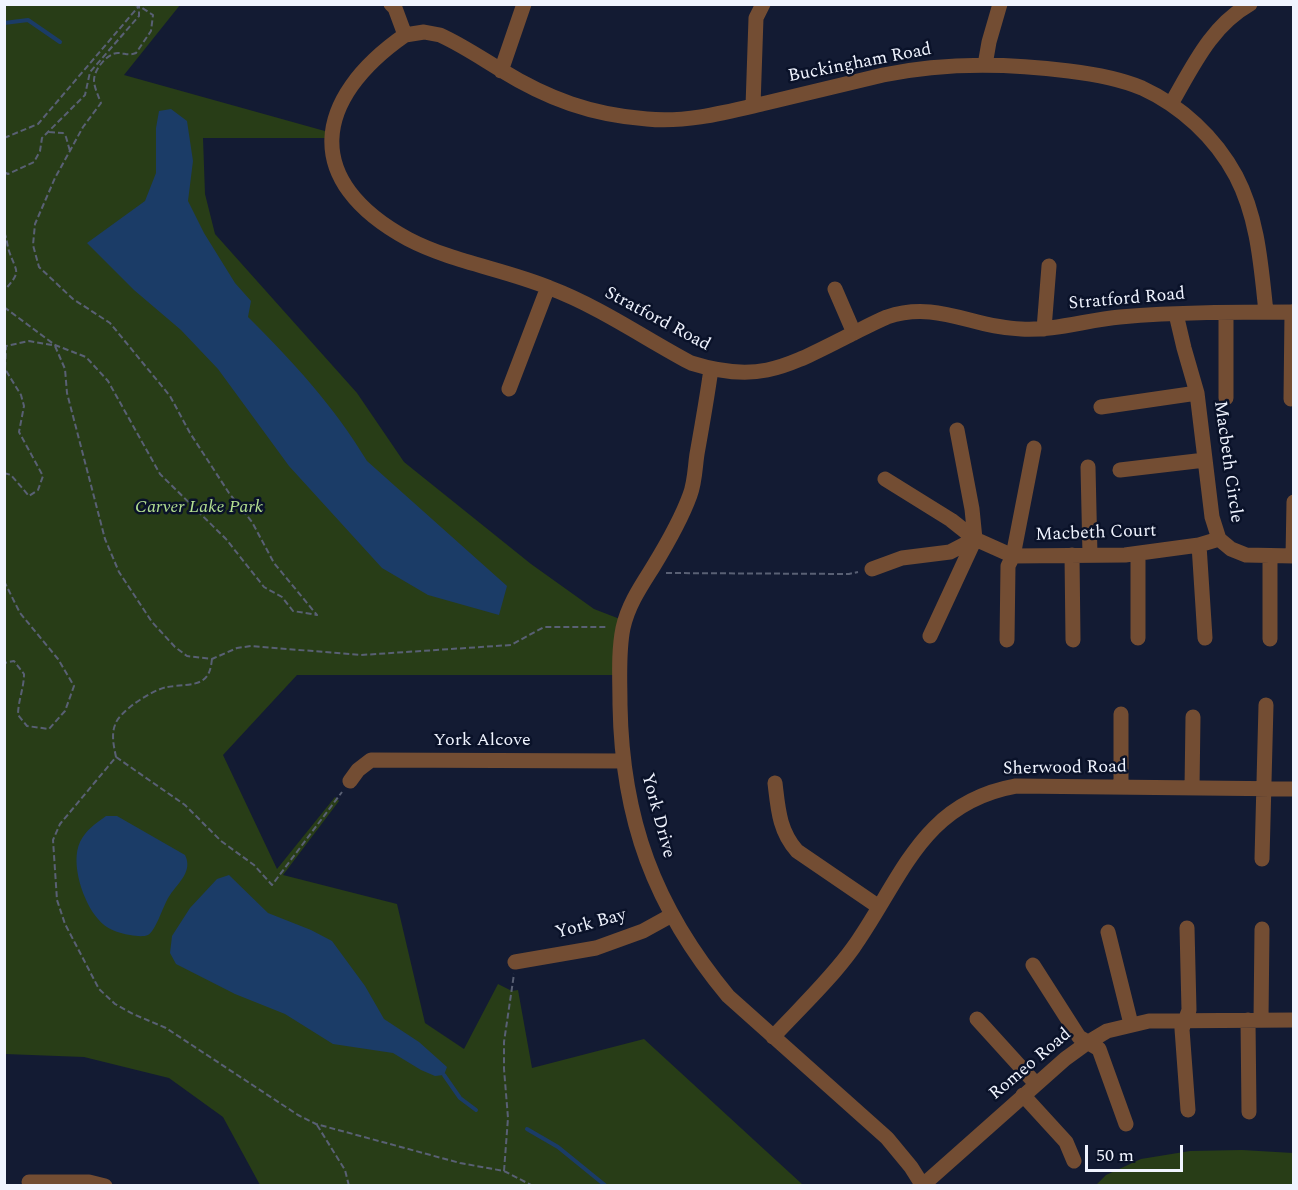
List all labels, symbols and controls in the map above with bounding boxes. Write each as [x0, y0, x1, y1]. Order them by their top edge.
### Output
street label: Buckingham Road [786, 40, 934, 88]
street label: Stratford Road [600, 283, 714, 357]
street label: Stratford Road [1068, 284, 1186, 316]
street label: Macbeth Circle [1208, 399, 1246, 525]
park label: Carver Lake Park [135, 497, 263, 519]
street label: Macbeth Court [1035, 521, 1157, 547]
street label: York Alcove [433, 730, 531, 752]
street label: Sherwood Road [1003, 757, 1127, 781]
street label: York Drive [635, 771, 679, 861]
street label: York Bay [553, 905, 629, 945]
street label: Romeo Road [986, 1024, 1076, 1106]
scale bar [1088, 1133, 1186, 1171]
text: 50 m [1096, 1142, 1134, 1169]

